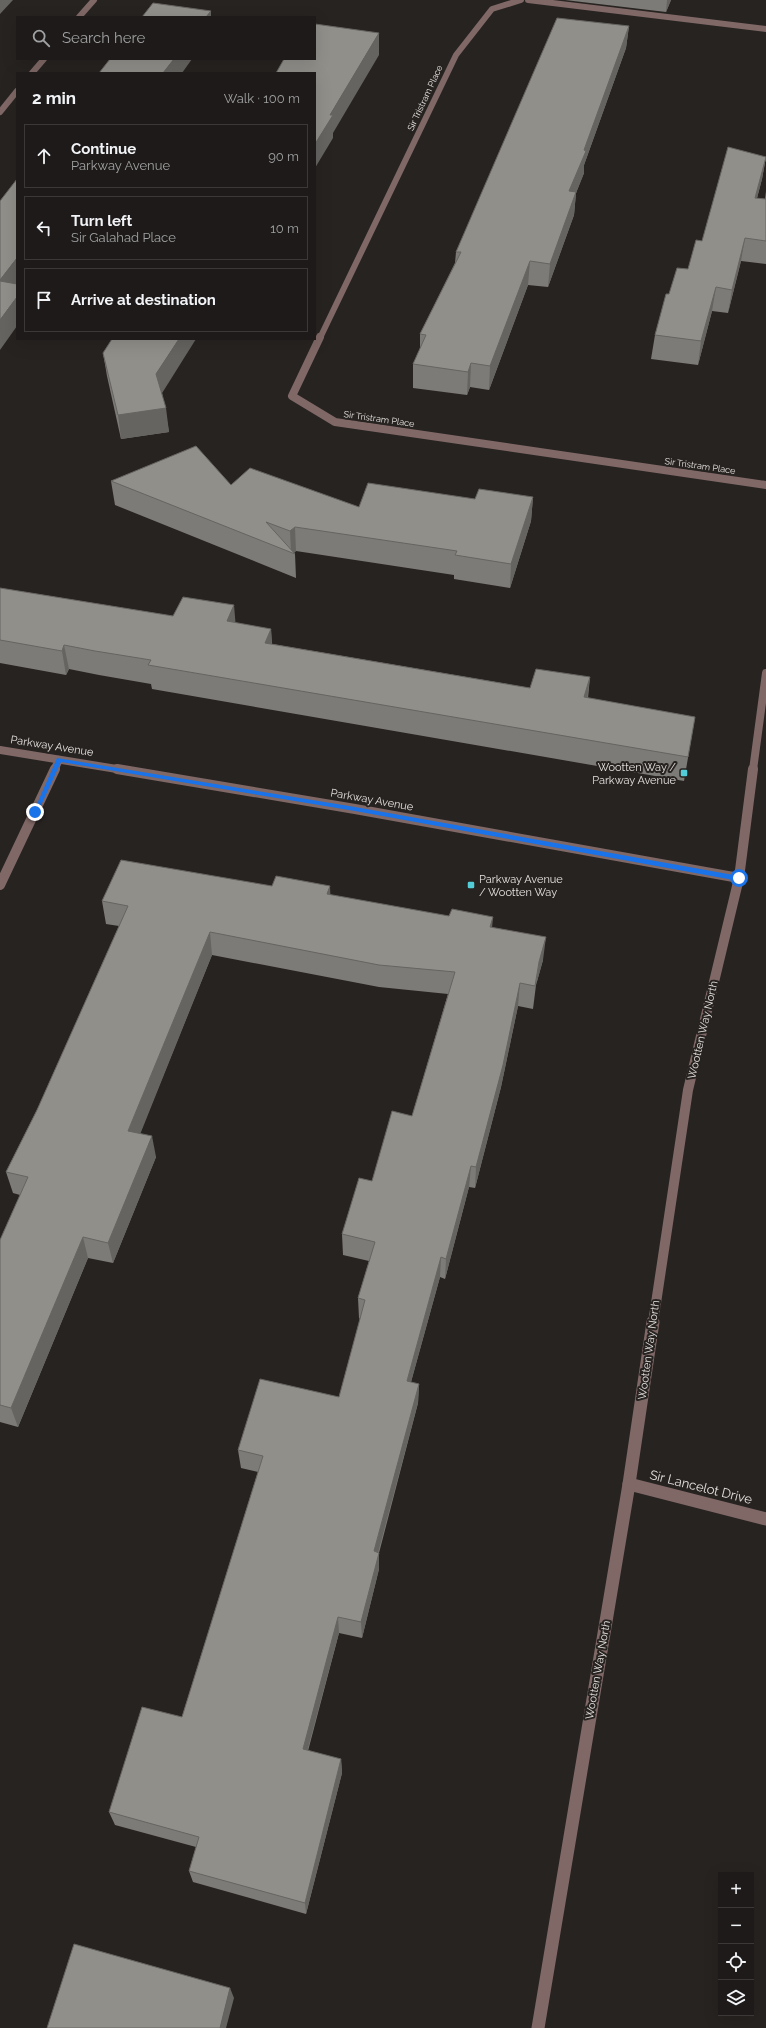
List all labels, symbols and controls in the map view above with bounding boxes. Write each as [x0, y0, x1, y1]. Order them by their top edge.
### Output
search box [16, 16, 316, 60]
icon: search [30, 27, 52, 49]
text: Search here [62, 29, 145, 47]
street label: Sir Tristram Place [405, 63, 445, 132]
text: 2 min [32, 88, 76, 108]
text: Walk · 100 m [224, 91, 300, 106]
text: Continue [71, 140, 136, 158]
icon: ahead [33, 145, 55, 167]
text: 90 m [268, 149, 299, 164]
text: Parkway Avenue [71, 158, 170, 173]
text: Turn left [71, 212, 132, 230]
icon: left [33, 217, 55, 239]
text: 10 m [270, 221, 299, 236]
text: Sir Galahad Place [71, 230, 176, 245]
icon: arrive [33, 289, 55, 311]
text: Arrive at destination [71, 291, 216, 309]
street label: Sir Tristram Place [343, 409, 416, 429]
street label: Sir Tristram Place [664, 456, 737, 476]
street label: Parkway Avenue [10, 733, 95, 759]
place label: Wootten Way / Parkway Avenue [592, 761, 677, 787]
marker: Wootten Way / Parkway Avenue [679, 768, 689, 778]
street label: Parkway Avenue [330, 786, 415, 814]
route end [26, 803, 44, 821]
route start [730, 869, 748, 887]
place label: Parkway Avenue / Wootten Way [479, 873, 563, 899]
marker: Parkway Avenue / Wootten Way [466, 880, 476, 890]
street label: Wootten Way North [685, 980, 721, 1080]
street label: Wootten Way North [636, 1299, 662, 1401]
street label: Sir Lancelot Drive [648, 1467, 754, 1507]
street label: Wootten Way North [583, 1619, 613, 1721]
map controls [718, 1872, 754, 2016]
button: + [718, 1872, 754, 1908]
button: − [718, 1908, 754, 1944]
button: locate [718, 1944, 754, 1980]
button: layers [718, 1980, 754, 2016]

